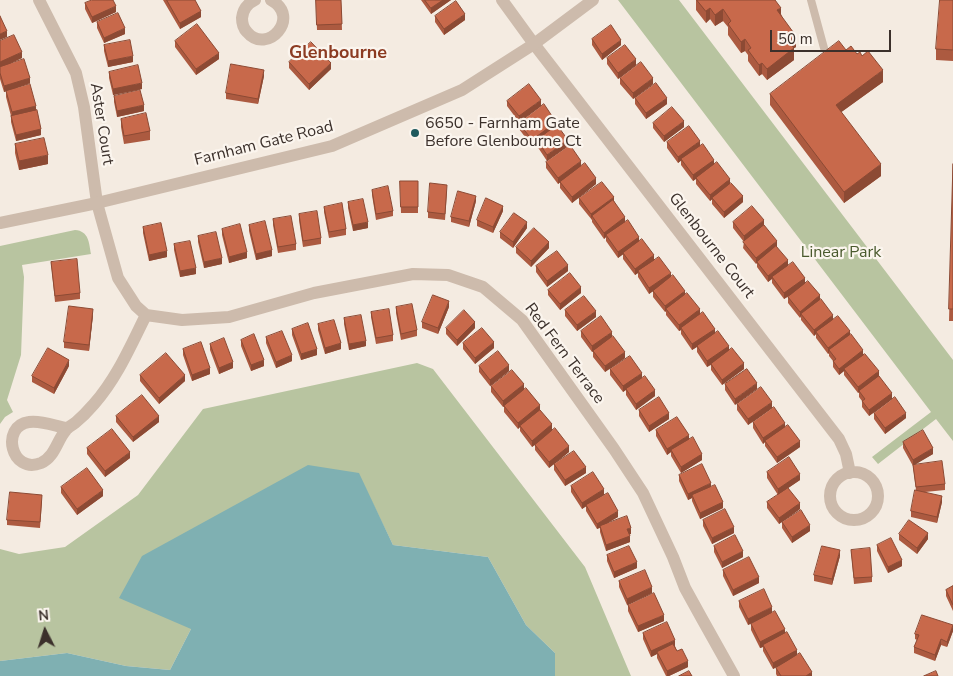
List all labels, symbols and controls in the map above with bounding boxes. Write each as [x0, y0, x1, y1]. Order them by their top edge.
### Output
scale bar [773, 20, 894, 52]
text: 50 m [778, 29, 813, 49]
district label: Glenbourne [289, 43, 387, 65]
street label: Aster Court [85, 82, 117, 166]
place label: 6650 - Farnham Gate Before Glenbourne Ct [425, 114, 581, 152]
street label: Farnham Gate Road [193, 117, 335, 171]
marker: 6650 - Farnham Gate Before Glenbourne Ct [409, 127, 421, 139]
street label: Glenbourne Court [664, 190, 758, 302]
park label: Linear Park [801, 243, 881, 263]
street label: Red Fern Terrace [520, 300, 608, 408]
north arrow [20, 606, 70, 656]
text: N [38, 606, 50, 625]

